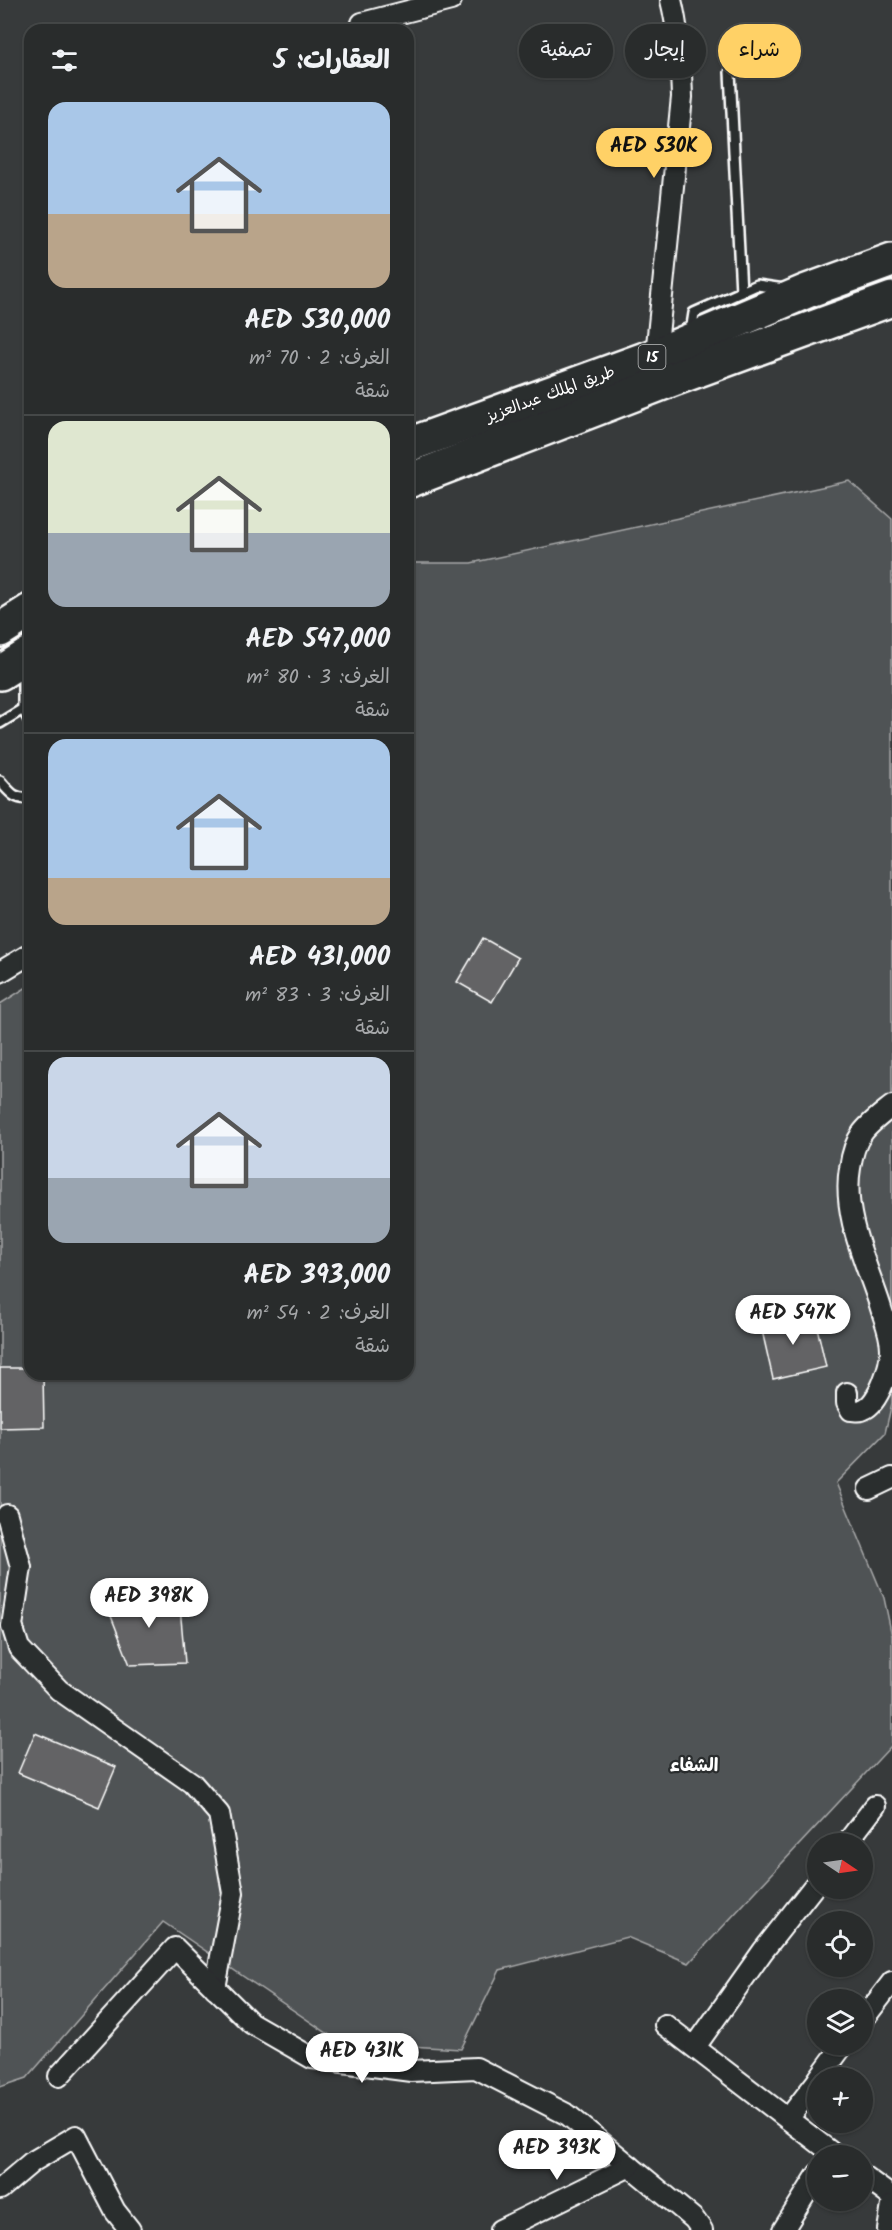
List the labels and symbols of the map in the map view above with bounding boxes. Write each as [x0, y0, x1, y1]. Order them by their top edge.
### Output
pin: AED 530K [592, 128, 716, 179]
road number: 15 [638, 345, 666, 369]
street label: طريق الملك عبدالعزيز [480, 359, 619, 430]
pin: AED 547K [731, 1295, 855, 1346]
pin: AED 398K [87, 1578, 211, 1629]
district label: الشفاء [670, 1752, 718, 1781]
north arrow [807, 1833, 873, 1899]
pin: AED 431K [300, 2033, 424, 2084]
pin: AED 393K [495, 2130, 619, 2181]

